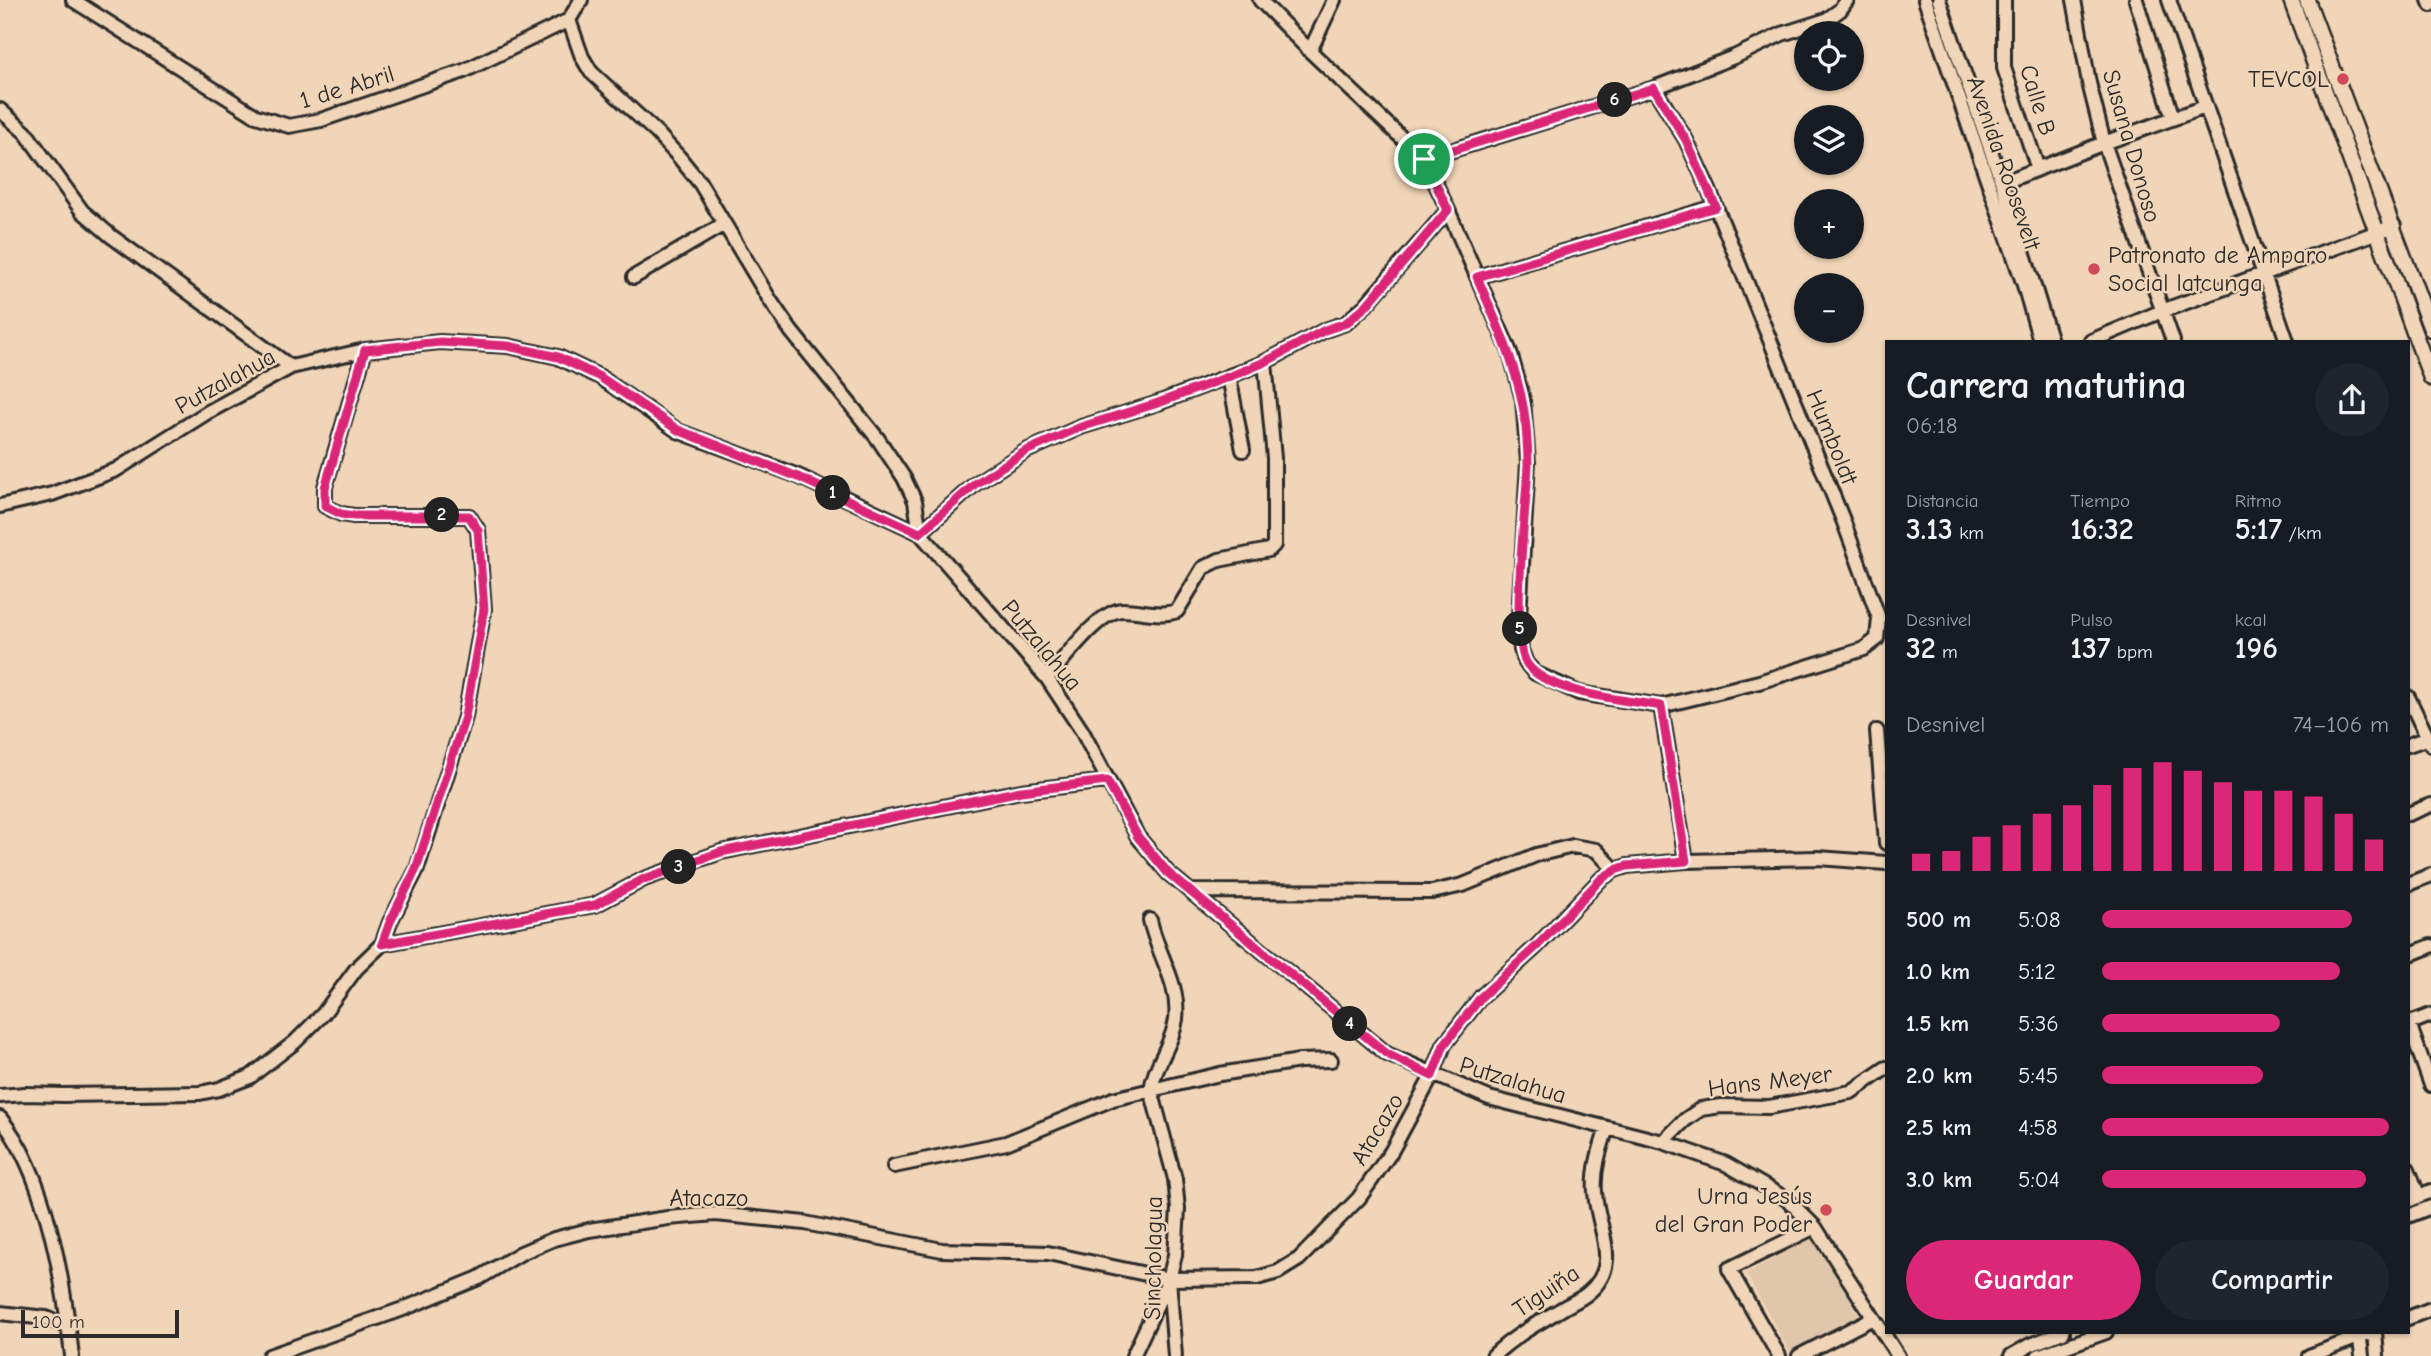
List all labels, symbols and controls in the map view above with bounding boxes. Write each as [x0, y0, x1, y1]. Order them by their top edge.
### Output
map controls [1794, 21, 1864, 343]
button: locate [1794, 21, 1864, 91]
street label: 1 de Abril [296, 59, 398, 115]
street label: Calle B [2014, 61, 2062, 139]
place label: TEVCOL [2248, 65, 2329, 93]
street label: Susana Donoso [2097, 66, 2167, 226]
marker: TEVCOL [2335, 71, 2351, 87]
street label: Avenida Roosevelt [1961, 72, 2047, 255]
pin: 6 [1598, 82, 1632, 118]
text: 6 [1610, 88, 1619, 110]
button: layers [1794, 105, 1864, 175]
pin [1394, 129, 1454, 189]
icon: arrive [1405, 140, 1443, 178]
button: + [1794, 189, 1864, 259]
place label: Patronato de Amparo Social latcunga [2108, 241, 2328, 297]
marker: Patronato de Amparo Social latcunga [2086, 261, 2102, 277]
button: − [1794, 273, 1864, 343]
street label: Putzalahua [170, 342, 280, 420]
button: share [2315, 363, 2389, 437]
text: Carrera matutina [1906, 364, 2187, 408]
street label: Humboldt [1800, 385, 1864, 490]
text: 06:18 [1906, 412, 1958, 439]
pin: 1 [816, 476, 850, 510]
text: 1 [829, 481, 836, 503]
text: Distancia [1906, 490, 1979, 512]
text: Tiempo [2070, 490, 2130, 512]
text: Ritmo [2235, 490, 2282, 512]
pin: 2 [424, 498, 460, 532]
text: 2 [437, 503, 446, 525]
text: 3.13 [1906, 512, 1953, 547]
text: 16:32 [2070, 512, 2134, 547]
text: 5:17 [2235, 512, 2282, 547]
text: km [1953, 522, 1984, 544]
text: /km [2282, 522, 2322, 544]
street label: Putzalahua [996, 594, 1088, 696]
text: Desnivel [1906, 609, 1971, 631]
text: Pulso [2070, 609, 2113, 631]
text: kcal [2235, 609, 2267, 631]
pin: 5 [1502, 612, 1538, 646]
text: 5 [1514, 617, 1525, 639]
text: 32 [1906, 631, 1936, 666]
text: 137 [2070, 631, 2110, 666]
text: 196 [2235, 631, 2278, 666]
text: m [1936, 641, 1958, 663]
text: bpm [2110, 641, 2153, 663]
text: Desnivel [1906, 711, 1985, 738]
text: 74–106 m [2293, 711, 2389, 738]
pin: 3 [662, 850, 696, 884]
text: 3 [674, 855, 683, 877]
text: 500 m [1906, 906, 1971, 933]
text: 5:08 [2018, 906, 2060, 933]
text: 1.0 km [1906, 958, 1970, 985]
text: 5:12 [2018, 958, 2056, 985]
pin: 4 [1332, 1006, 1368, 1042]
text: 1.5 km [1906, 1010, 1969, 1037]
text: 5:36 [2018, 1010, 2059, 1037]
text: 4 [1345, 1012, 1354, 1034]
street label: Putzalahua [1456, 1051, 1570, 1109]
street label: Hans Meyer [1706, 1059, 1834, 1103]
text: 2.0 km [1906, 1062, 1972, 1089]
text: 5:45 [2018, 1062, 2058, 1089]
street label: Atacazo [1345, 1088, 1409, 1170]
text: 2.5 km [1906, 1114, 1972, 1141]
text: 4:58 [2018, 1114, 2058, 1141]
text: 3.0 km [1906, 1166, 1972, 1193]
text: 5:04 [2018, 1166, 2060, 1193]
place label: Urna Jesús del Gran Poder [1655, 1182, 1812, 1238]
street label: Atacazo [669, 1184, 749, 1212]
street label: Sincholagua [1138, 1196, 1168, 1320]
marker: Urna Jesús del Gran Poder [1818, 1202, 1834, 1218]
button: Guardar [1906, 1240, 2141, 1320]
button: Compartir [2155, 1240, 2389, 1320]
street label: Tiguiña [1507, 1259, 1585, 1323]
scale bar [21, 1307, 178, 1339]
text: 100 m [32, 1311, 85, 1333]

